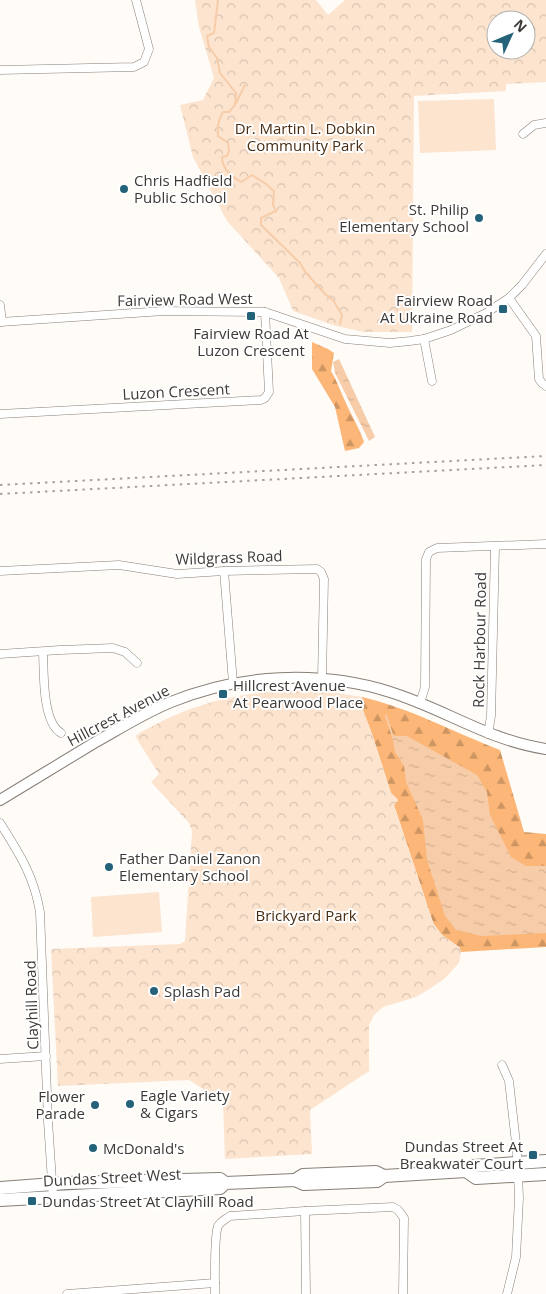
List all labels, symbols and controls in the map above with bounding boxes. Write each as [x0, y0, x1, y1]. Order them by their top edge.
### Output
north arrow [486, 10, 536, 60]
text: N [510, 15, 532, 36]
park label: Dr. Martin L. Dobkin Community Park [235, 118, 375, 155]
place label: Chris Hadfield Public School [134, 170, 232, 207]
marker: Chris Hadfield Public School [118, 183, 130, 195]
place label: St. Philip Elementary School [339, 199, 469, 236]
marker: St. Philip Elementary School [473, 212, 485, 224]
street label: Fairview Road West [117, 288, 253, 310]
place label: Fairview Road At Ukraine Road [380, 290, 493, 327]
marker: Fairview Road At Ukraine Road [497, 303, 509, 315]
marker: Fairview Road At Luzon Crescent [245, 310, 257, 322]
place label: Fairview Road At Luzon Crescent [193, 323, 309, 360]
street label: Luzon Crescent [122, 378, 230, 404]
street label: Wildgrass Road [175, 545, 283, 569]
street label: Rock Harbour Road [468, 572, 490, 708]
place label: Hillcrest Avenue At Pearwood Place [233, 675, 363, 712]
street label: Hillcrest Avenue [64, 680, 172, 750]
marker: Hillcrest Avenue At Pearwood Place [217, 688, 229, 700]
place label: Father Daniel Zanon Elementary School [119, 848, 261, 885]
marker: Father Daniel Zanon Elementary School [103, 861, 115, 873]
park label: Brickyard Park [255, 905, 357, 925]
street label: Clayhill Road [19, 960, 43, 1050]
place label: Splash Pad [164, 981, 240, 1001]
marker: Splash Pad [148, 985, 160, 997]
place label: Eagle Variety & Cigars [140, 1085, 230, 1122]
place label: Flower Parade [36, 1086, 85, 1123]
marker: Eagle Variety & Cigars [124, 1098, 136, 1110]
marker: Flower Parade [89, 1099, 101, 1111]
place label: Dundas Street At Breakwater Court [400, 1136, 523, 1173]
place label: McDonald's [103, 1138, 185, 1158]
marker: McDonald's [87, 1142, 99, 1154]
marker: Dundas Street At Breakwater Court [527, 1149, 539, 1161]
street label: Dundas Street West [42, 1163, 182, 1191]
place label: Dundas Street At Clayhill Road [42, 1191, 254, 1211]
marker: Dundas Street At Clayhill Road [26, 1195, 38, 1207]

